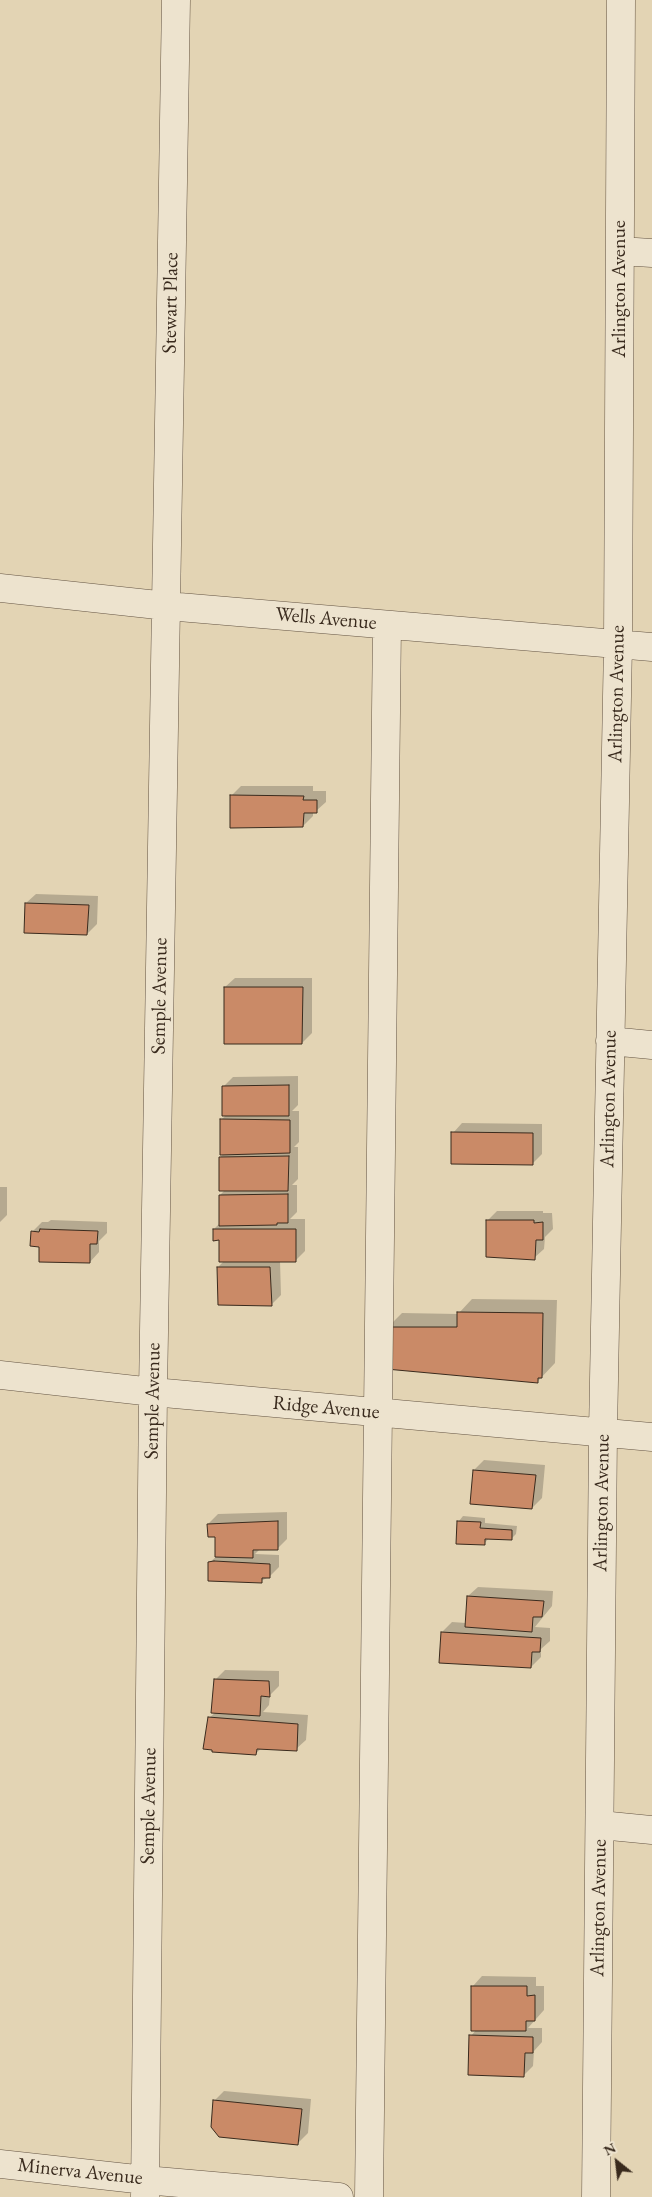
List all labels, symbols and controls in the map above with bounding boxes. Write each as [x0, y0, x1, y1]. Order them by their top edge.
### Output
street label: Arlington Avenue [608, 220, 632, 358]
street label: Stewart Place [158, 252, 184, 354]
street label: Wells Avenue [274, 603, 378, 635]
street label: Arlington Avenue [604, 625, 630, 763]
street label: Semple Avenue [147, 937, 173, 1055]
street label: Arlington Avenue [596, 1030, 622, 1168]
street label: Semple Avenue [140, 1342, 166, 1460]
street label: Ridge Avenue [272, 1391, 380, 1425]
street label: Arlington Avenue [589, 1434, 615, 1572]
street label: Semple Avenue [136, 1747, 162, 1865]
street label: Arlington Avenue [586, 1839, 612, 1977]
north arrow [592, 2137, 642, 2187]
text: N [600, 2138, 619, 2160]
street label: Minerva Avenue [16, 2153, 144, 2191]

